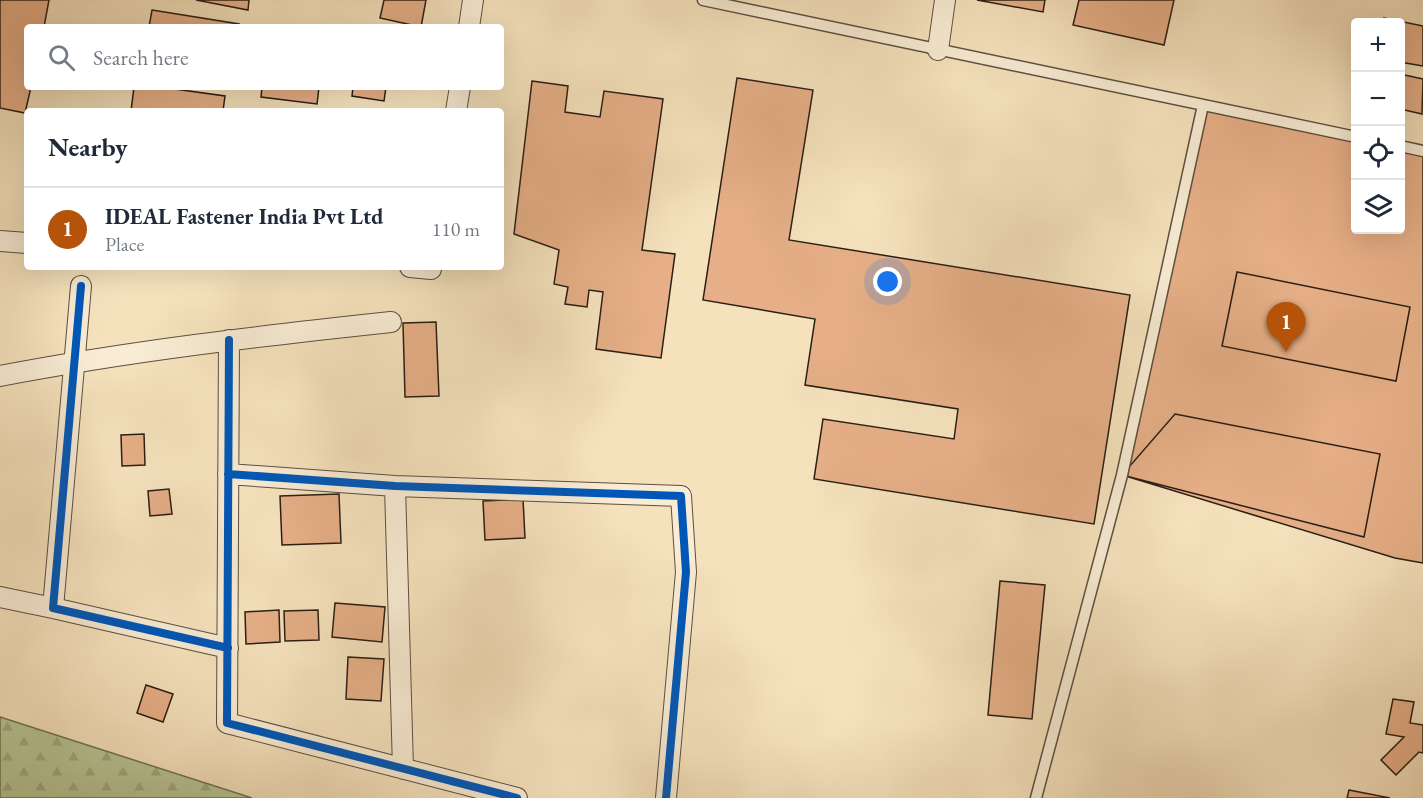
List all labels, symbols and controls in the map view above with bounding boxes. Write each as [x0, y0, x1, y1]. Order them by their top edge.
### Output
map controls [1351, 18, 1405, 234]
button: + [1351, 18, 1405, 72]
search box [24, 24, 504, 90]
icon: search [45, 41, 78, 74]
text: Search here [93, 43, 188, 72]
button: − [1351, 72, 1405, 126]
button: locate [1351, 126, 1405, 180]
text: Nearby [48, 130, 128, 164]
button: layers [1351, 180, 1405, 234]
text: IDEAL Fastener India Pvt Ltd [105, 202, 383, 231]
text: 1 [62, 216, 73, 242]
text: 110 m [432, 216, 480, 242]
text: Place [105, 231, 144, 257]
your location [873, 267, 902, 296]
pin: 1 [1266, 302, 1306, 352]

